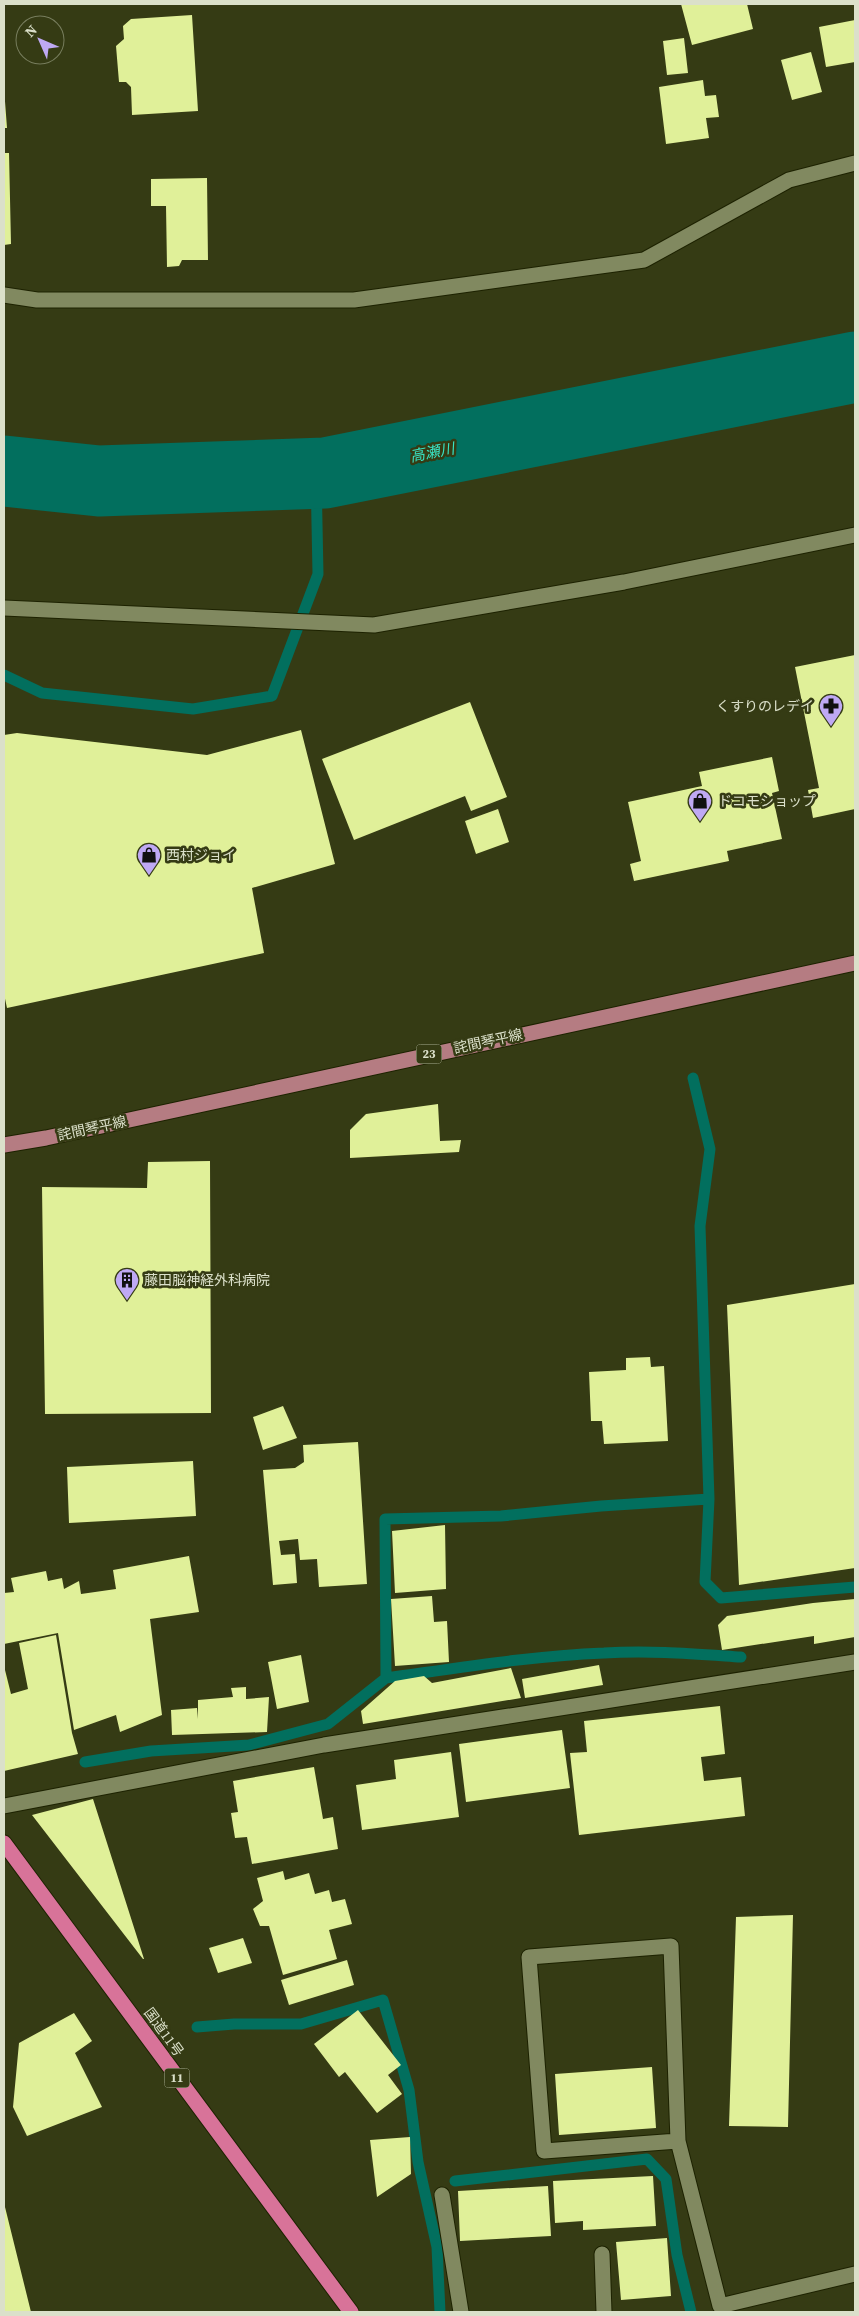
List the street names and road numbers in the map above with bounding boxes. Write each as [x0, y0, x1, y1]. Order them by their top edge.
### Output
street label: 詫間琴平線 [452, 1024, 524, 1058]
road number: 23 [416, 1044, 442, 1064]
street label: 詫間琴平線 [56, 1111, 128, 1145]
street label: 国道11号 [139, 2003, 189, 2061]
road number: 11 [164, 2068, 190, 2088]

